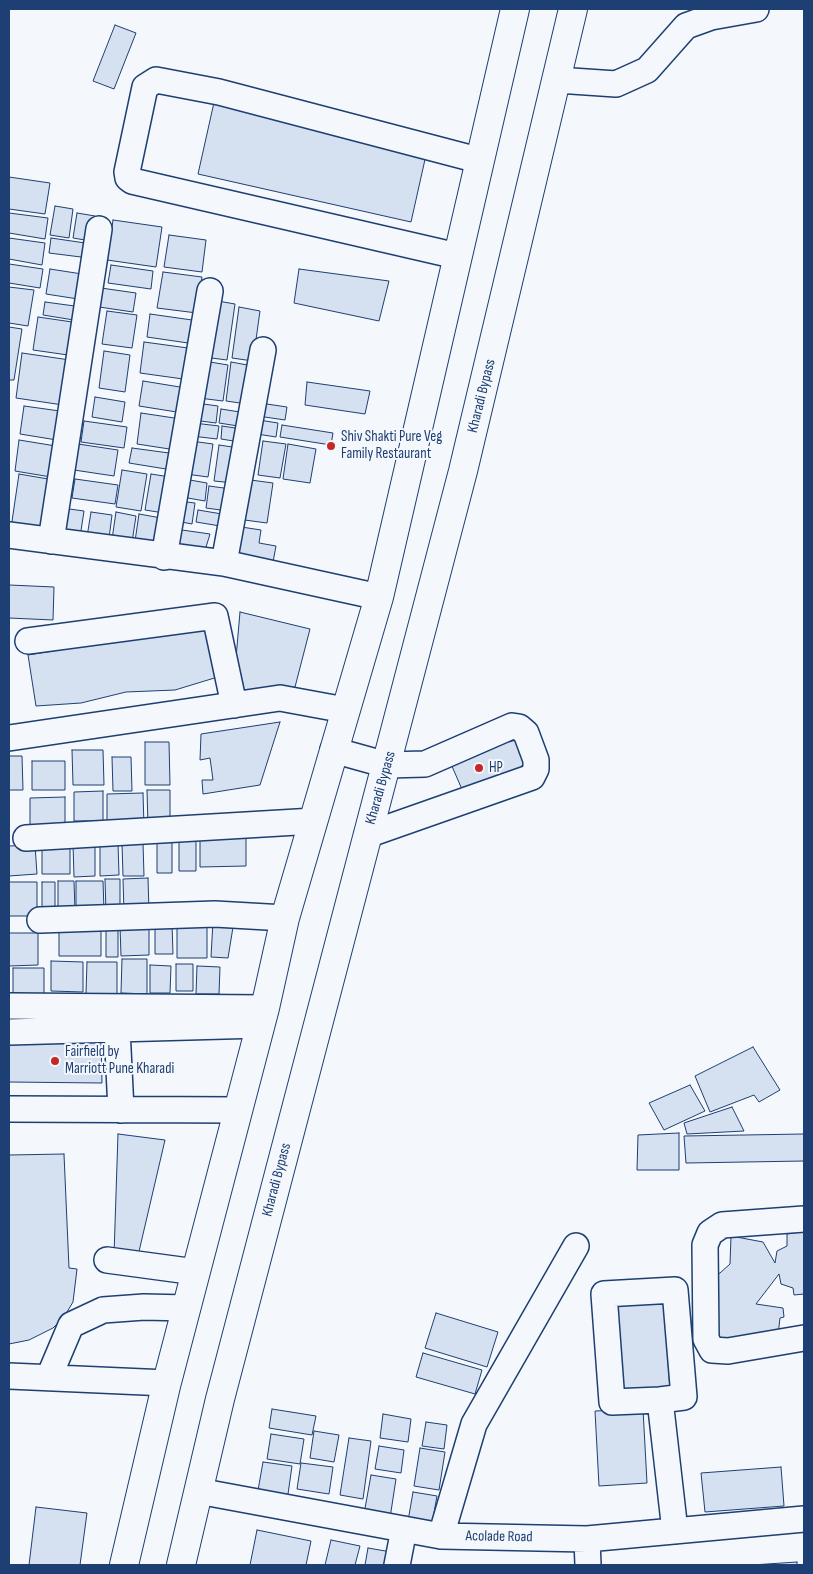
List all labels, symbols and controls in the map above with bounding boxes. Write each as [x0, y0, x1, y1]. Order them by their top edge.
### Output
street label: Kharadi Bypass [464, 357, 500, 435]
place label: Shiv Shakti Pure Veg Family Restaurant [341, 428, 442, 463]
marker: Shiv Shakti Pure Veg Family Restaurant [325, 440, 337, 452]
street label: Kharadi Bypass [362, 749, 400, 827]
place label: HP [489, 759, 503, 777]
marker: HP [473, 762, 485, 774]
place label: Fairfield by Marriott Pune Kharadi [65, 1043, 174, 1078]
marker: Fairfield by Marriott Pune Kharadi [49, 1055, 61, 1067]
street label: Kharadi Bypass [259, 1141, 295, 1219]
street label: Acolade Road [465, 1527, 533, 1547]

